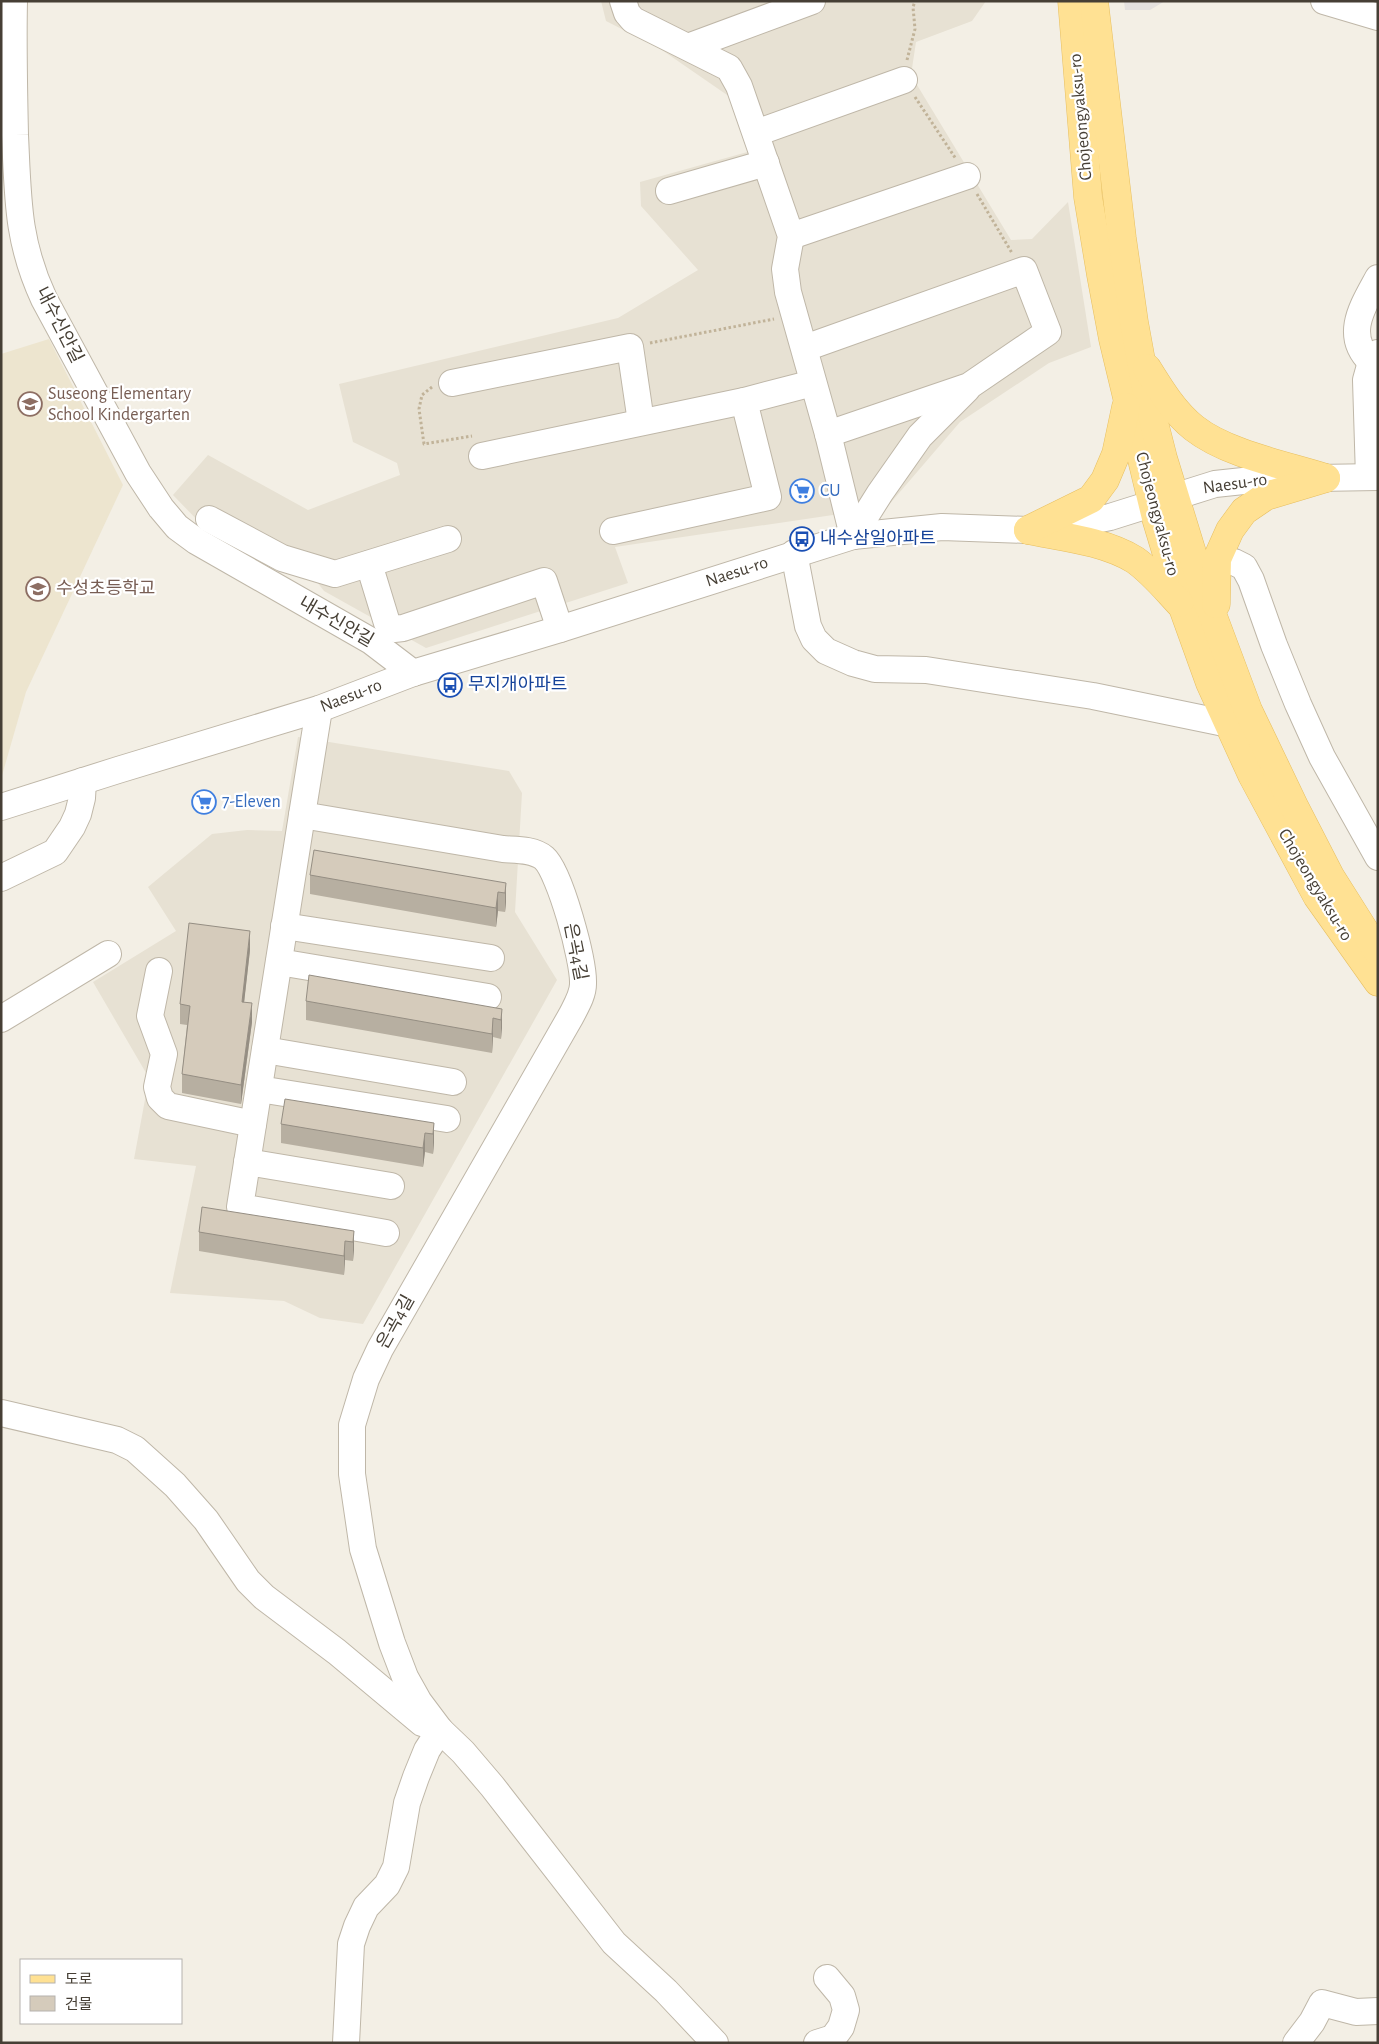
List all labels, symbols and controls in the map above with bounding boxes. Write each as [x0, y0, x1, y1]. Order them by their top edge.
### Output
street label: Chojeongyaksu-ro [1066, 53, 1096, 181]
street label: 내수신안길 [32, 284, 87, 366]
place label: Suseong Elementary School Kindergarten [48, 385, 192, 424]
school or university icon: Suseong Elementary School Kindergarten [17, 391, 43, 417]
street label: Chojeongyaksu-ro [1132, 450, 1182, 578]
street label: Naesu-ro [1202, 471, 1268, 497]
supermarket icon: CU [789, 478, 815, 504]
place label: CU [820, 482, 841, 500]
bus stop icon: 내수삼일아파트 [789, 526, 815, 552]
place label: 내수삼일아파트 [820, 528, 936, 548]
street label: Naesu-ro [704, 553, 771, 591]
school or university icon: 수성초등학교 [25, 576, 51, 602]
place label: 수성초등학교 [56, 579, 155, 598]
street label: 내수신안길 [296, 593, 377, 650]
bus stop icon: 무지개아파트 [437, 672, 463, 698]
place label: 무지개아파트 [468, 674, 567, 694]
street label: Naesu-ro [318, 676, 384, 716]
supermarket icon: 7-Eleven [191, 789, 217, 815]
place label: 7-Eleven [222, 793, 281, 811]
street label: Chojeongyaksu-ro [1275, 826, 1356, 944]
street label: 은곡4길 [561, 921, 590, 982]
street label: 은곡4길 [373, 1292, 418, 1352]
legend [20, 1959, 182, 2024]
text: 도로 [65, 1972, 93, 1987]
text: 건물 [65, 1996, 93, 2012]

